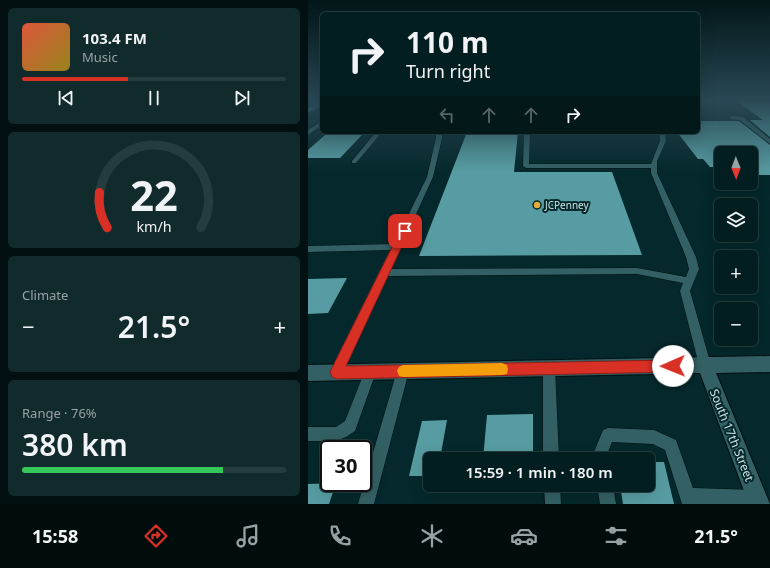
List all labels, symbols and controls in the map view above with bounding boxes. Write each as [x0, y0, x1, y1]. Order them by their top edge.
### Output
text: 110 m [406, 23, 489, 61]
text: 103.4 FM [82, 28, 147, 48]
icon: right [340, 28, 392, 80]
text: Music [82, 48, 118, 66]
text: Turn right [406, 59, 490, 83]
icon: previous [55, 87, 77, 109]
icon: pause [143, 87, 165, 109]
icon: next [231, 87, 253, 109]
icon: left [436, 104, 458, 126]
icon: ahead [478, 104, 500, 126]
icon: ahead [520, 104, 542, 126]
icon: right [562, 104, 584, 126]
north arrow [714, 146, 758, 190]
map controls [714, 146, 758, 346]
text: 22 [130, 167, 178, 223]
place label: JCPenney [544, 198, 590, 212]
button: layers [714, 198, 758, 242]
marker: JCPenney [532, 200, 542, 210]
pin [388, 214, 422, 248]
text: km/h [136, 217, 172, 236]
icon: arrive [394, 220, 416, 242]
button: + [714, 250, 758, 294]
text: Climate [22, 286, 68, 304]
button: − [714, 302, 758, 346]
text: 21.5° [118, 306, 190, 347]
text: − [22, 311, 35, 341]
text: + [273, 311, 286, 341]
position arrow [652, 345, 694, 387]
street label: South 17th Street [706, 386, 759, 484]
text: Range · 76% [22, 404, 97, 422]
text: 380 km [22, 424, 128, 465]
speed limit sign: 30 [320, 440, 372, 492]
text: 15:59 · 1 min · 180 m [465, 462, 613, 482]
icon: directions [142, 522, 170, 550]
icon: music [234, 522, 262, 550]
icon: phone [326, 522, 354, 550]
icon: climate [418, 522, 446, 550]
icon: car [510, 522, 538, 550]
icon: filters [602, 522, 630, 550]
text: 15:58 [32, 524, 78, 548]
text: 21.5° [694, 524, 738, 548]

